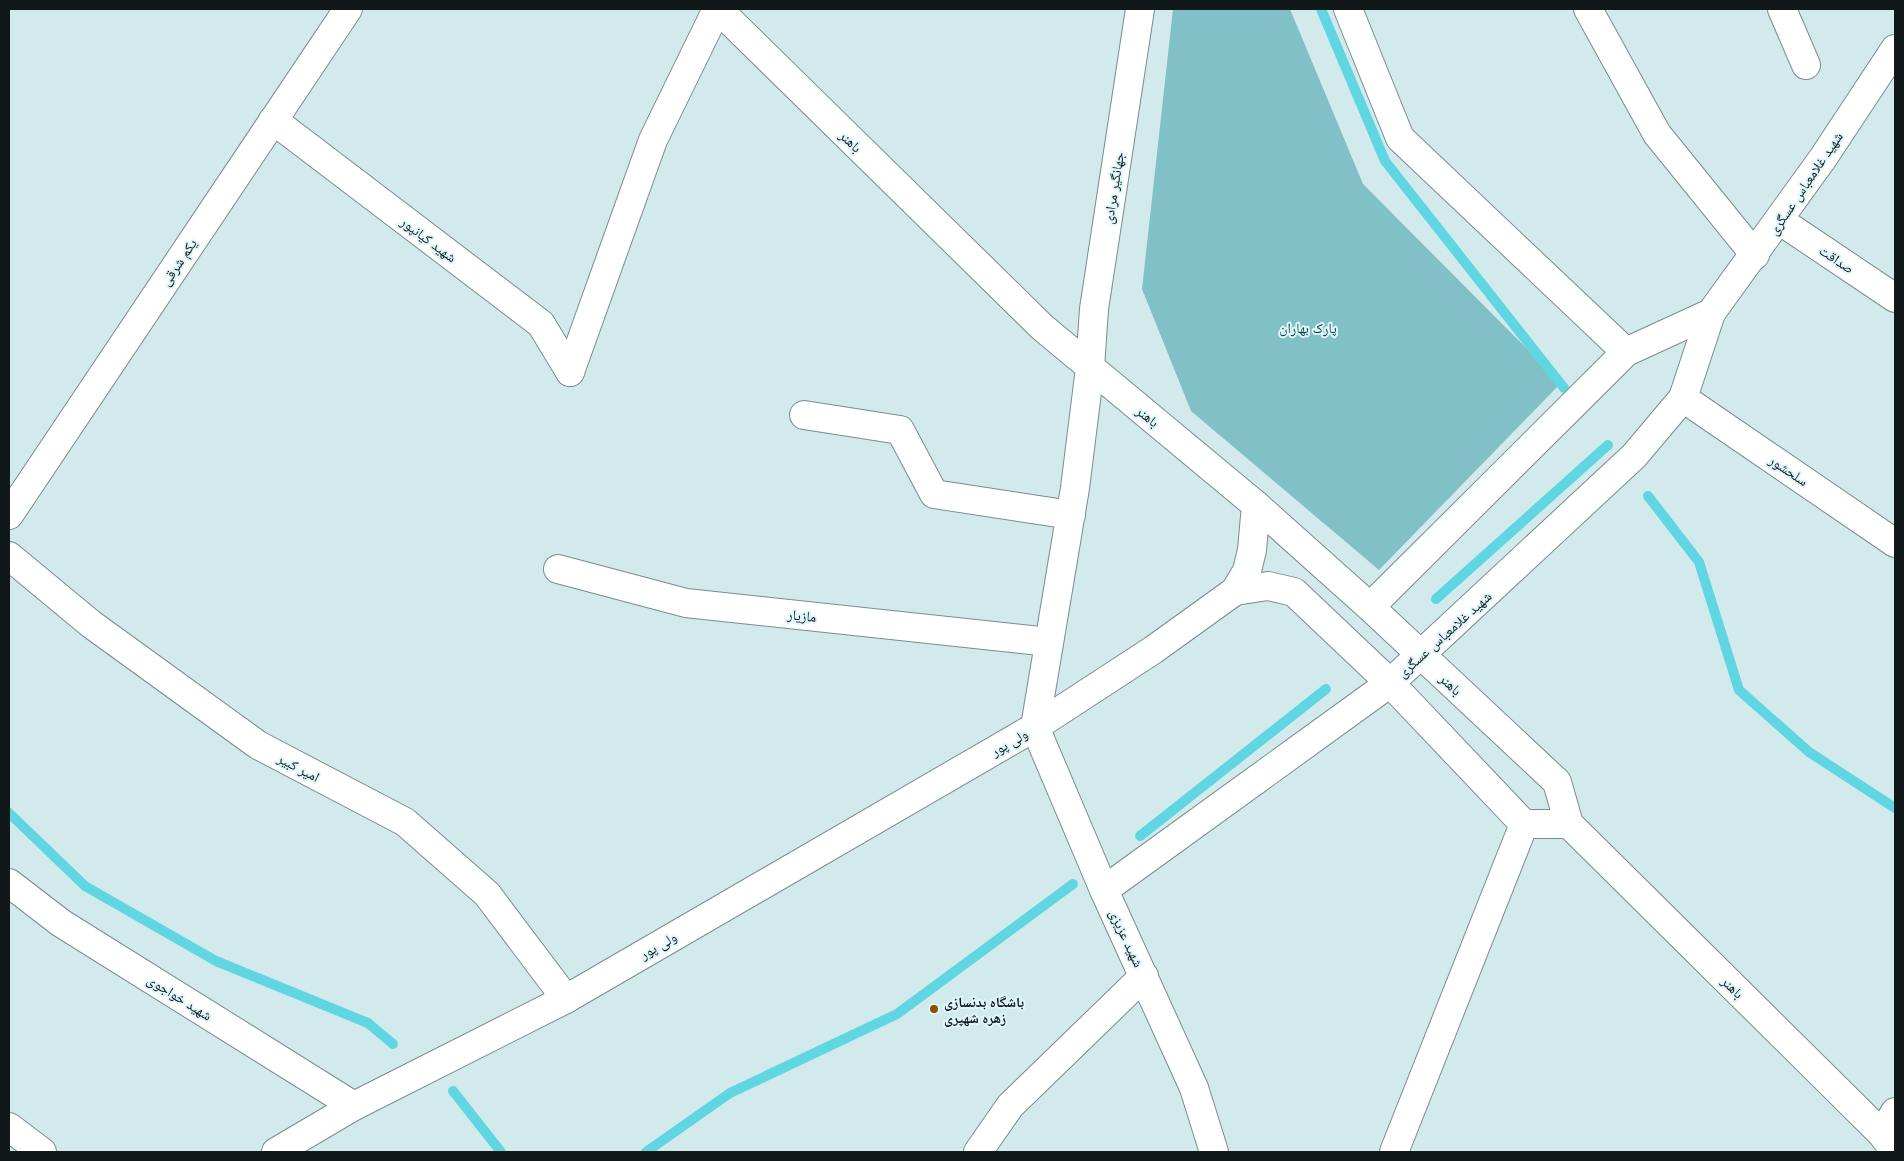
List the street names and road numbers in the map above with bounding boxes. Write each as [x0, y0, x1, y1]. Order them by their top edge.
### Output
street label: باهنر [835, 126, 866, 156]
street label: شهید غلامعباس عسگری [1764, 128, 1847, 238]
street label: جهانگیر مرادی [1099, 151, 1128, 225]
street label: شهید کیانپور [396, 212, 460, 266]
street label: یکم شرقی [156, 235, 202, 290]
street label: صداقت [1816, 241, 1858, 277]
street label: باهنر [1132, 401, 1163, 431]
street label: سلحشور [1765, 450, 1812, 490]
street label: شهید غلامعباس عسگری [1393, 587, 1495, 681]
street label: مازیار [786, 605, 817, 626]
street label: باهنر [1435, 669, 1466, 699]
street label: ولی پور [987, 725, 1031, 761]
street label: امیر کبیر [274, 748, 323, 786]
street label: شهید عزیزی [1105, 906, 1148, 970]
street label: ولی پور [636, 928, 680, 964]
street label: شهید خواجوی [144, 970, 215, 1024]
street label: باهنر [1717, 972, 1748, 1002]

